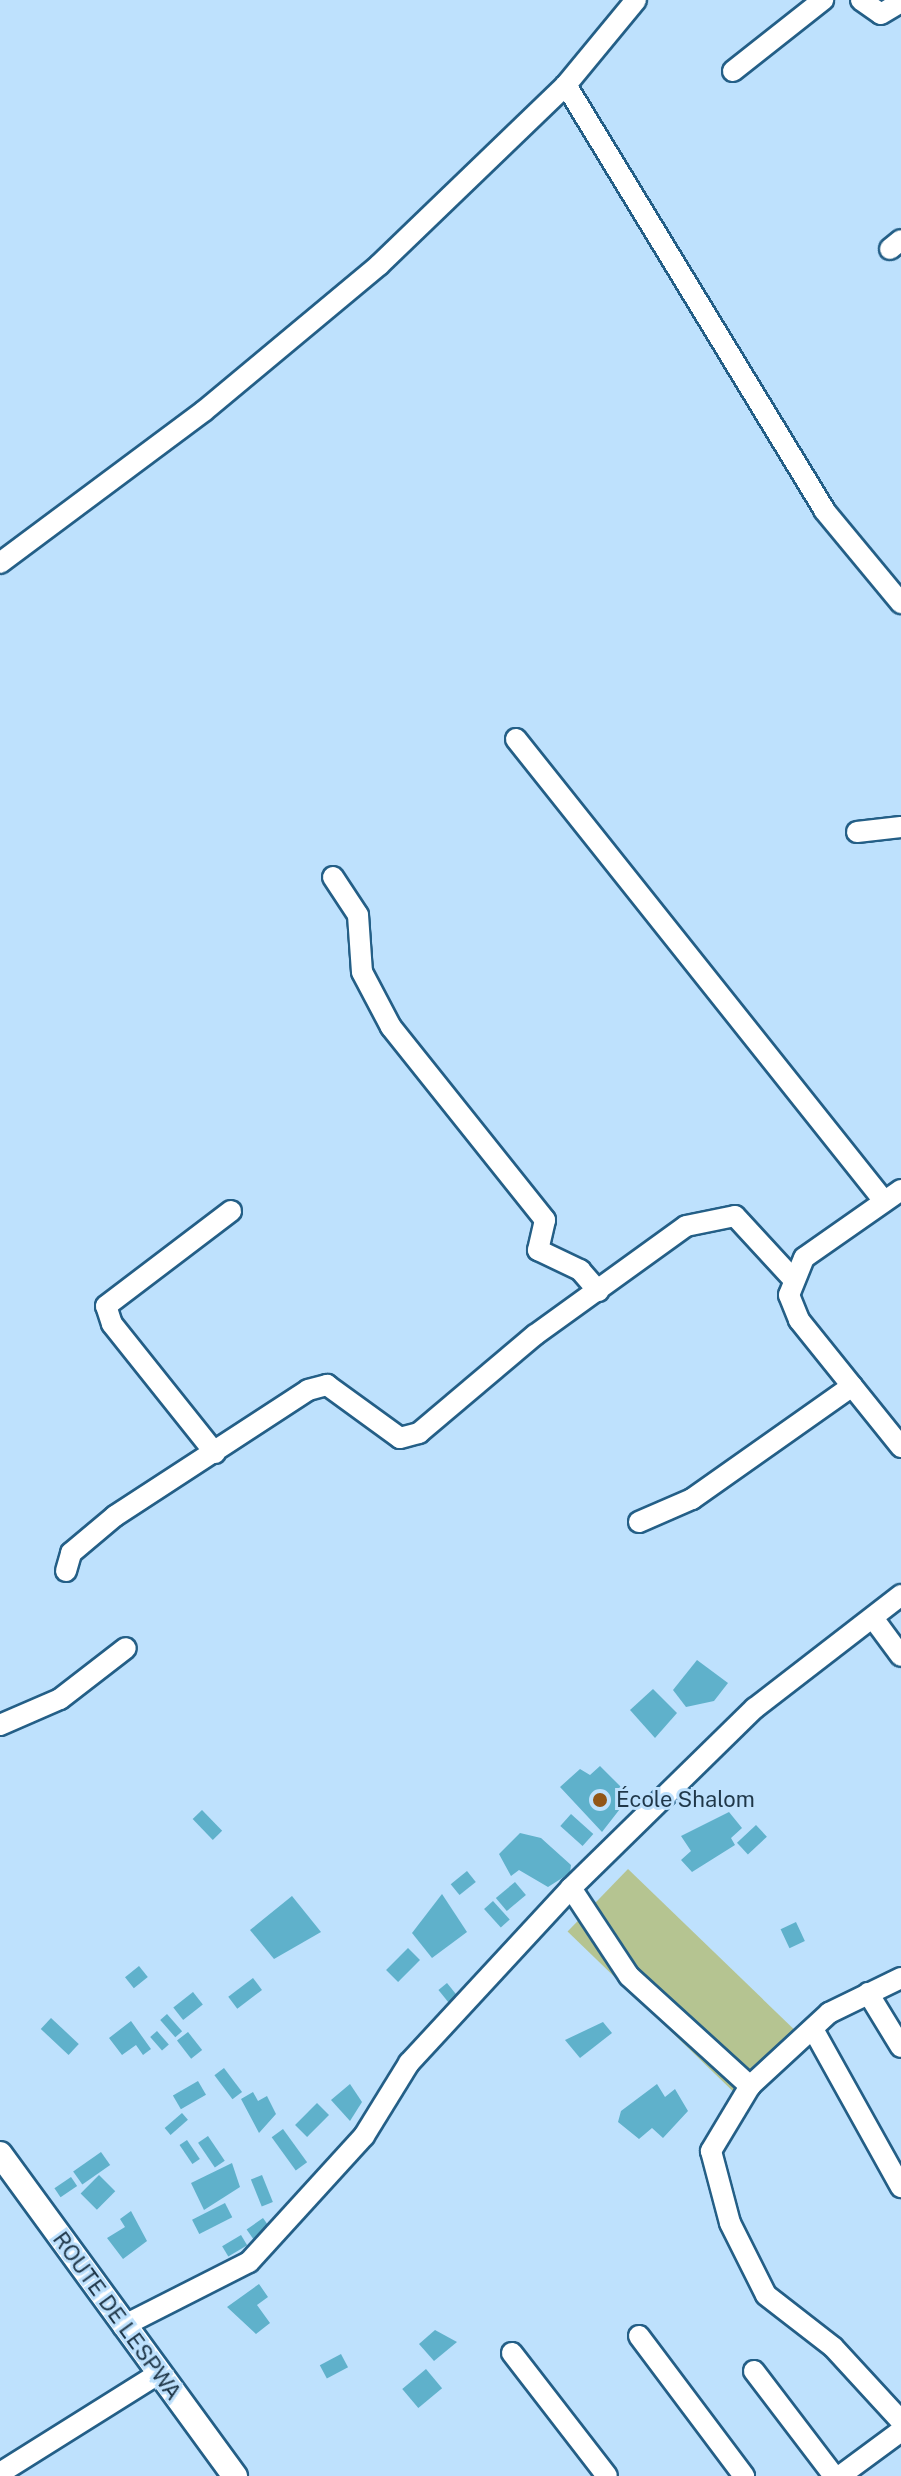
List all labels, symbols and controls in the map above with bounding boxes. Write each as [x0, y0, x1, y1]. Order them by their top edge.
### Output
place label: École Shalom [616, 1787, 755, 1813]
marker: École Shalom [591, 1791, 609, 1809]
street label: ROUTE DE LESPWA [47, 2227, 187, 2405]

